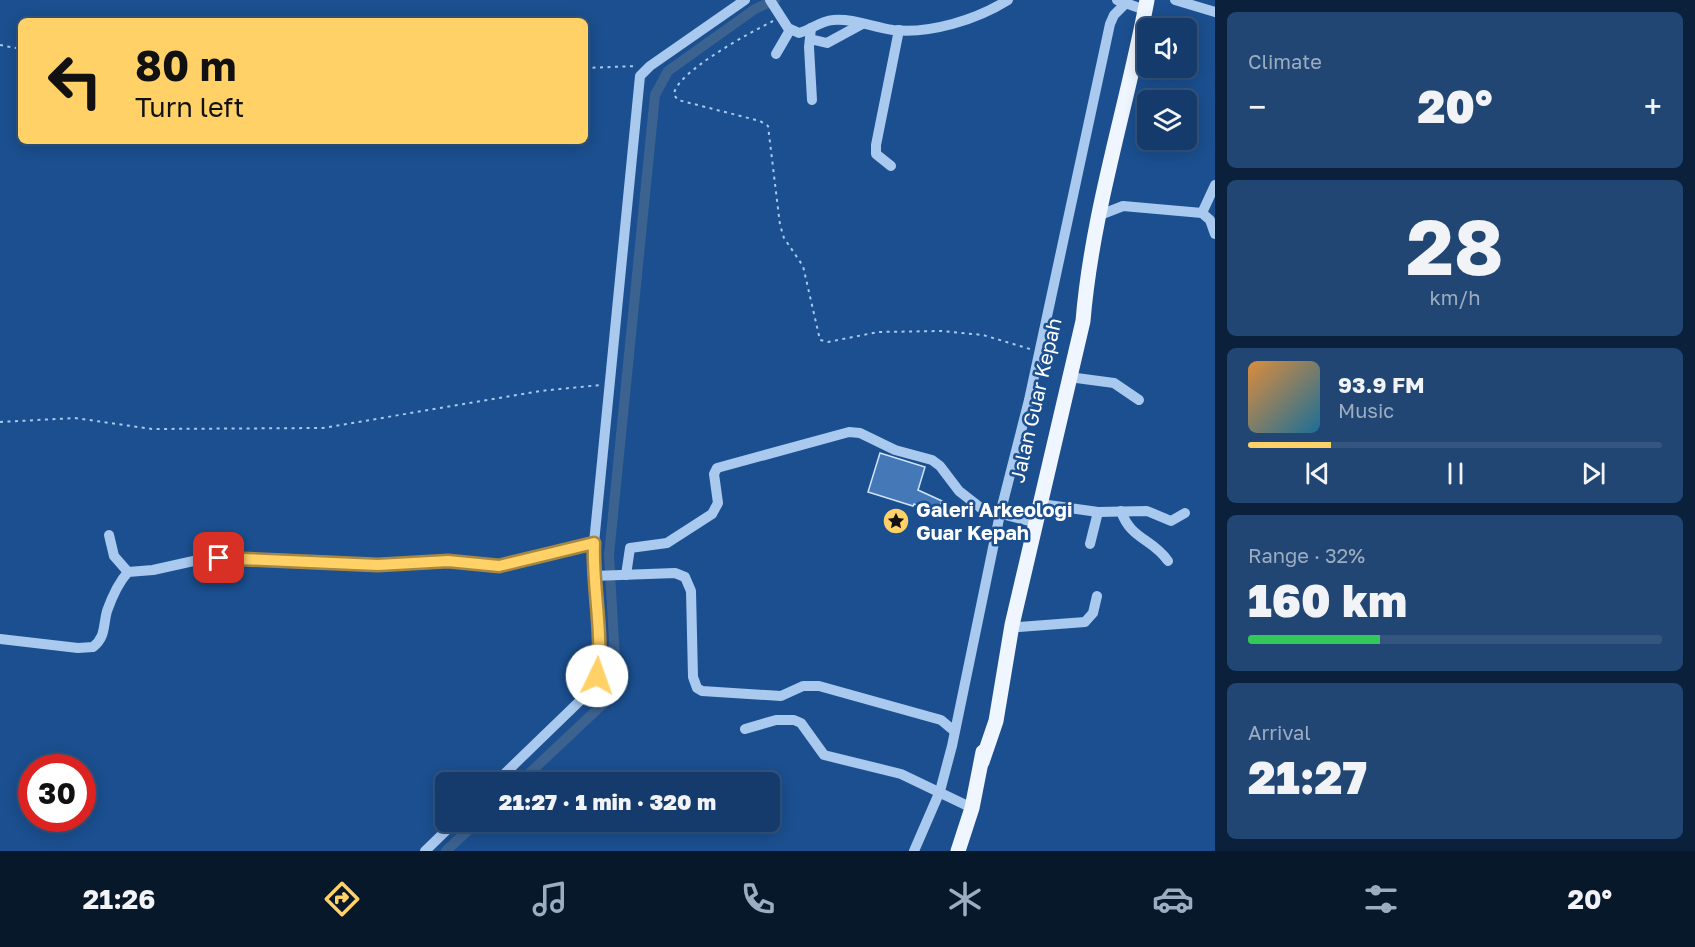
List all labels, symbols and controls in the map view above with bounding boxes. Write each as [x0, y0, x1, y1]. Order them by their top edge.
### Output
map controls [1137, 18, 1197, 150]
button: sound [1137, 18, 1197, 78]
text: 80 m [135, 40, 236, 90]
icon: left [36, 42, 114, 120]
text: Climate [1248, 49, 1322, 73]
text: 20° [1417, 79, 1493, 133]
text: − [1248, 87, 1266, 126]
text: + [1644, 87, 1662, 126]
button: layers [1137, 90, 1197, 150]
text: Turn left [135, 91, 244, 123]
text: 28 [1406, 199, 1504, 292]
text: km/h [1430, 285, 1480, 309]
street label: Jalan Guar Kepah [1004, 315, 1066, 485]
text: 93.9 FM [1338, 371, 1425, 398]
text: Music [1338, 398, 1394, 422]
icon: previous [1301, 457, 1334, 490]
icon: pause [1439, 457, 1472, 490]
icon: next [1577, 457, 1610, 490]
place label: Galeri Arkeologi Guar Kepah [916, 497, 1072, 544]
place icon: Galeri Arkeologi Guar Kepah [881, 506, 911, 536]
pin [193, 532, 244, 583]
icon: arrive [202, 541, 235, 574]
text: Range · 32% [1248, 543, 1365, 567]
text: 160 km [1248, 573, 1407, 627]
position arrow [565, 644, 629, 708]
text: Arrival [1248, 720, 1311, 744]
text: 21:27 [1248, 750, 1367, 804]
speed limit sign: 30 [18, 754, 96, 832]
text: 21:27 · 1 min · 320 m [499, 788, 716, 815]
icon: directions [321, 878, 363, 920]
icon: music [529, 878, 571, 920]
icon: phone [737, 878, 779, 920]
icon: climate [944, 878, 986, 920]
icon: car [1152, 878, 1194, 920]
icon: filters [1360, 878, 1402, 920]
text: 21:26 [83, 883, 156, 915]
text: 20° [1568, 883, 1612, 915]

